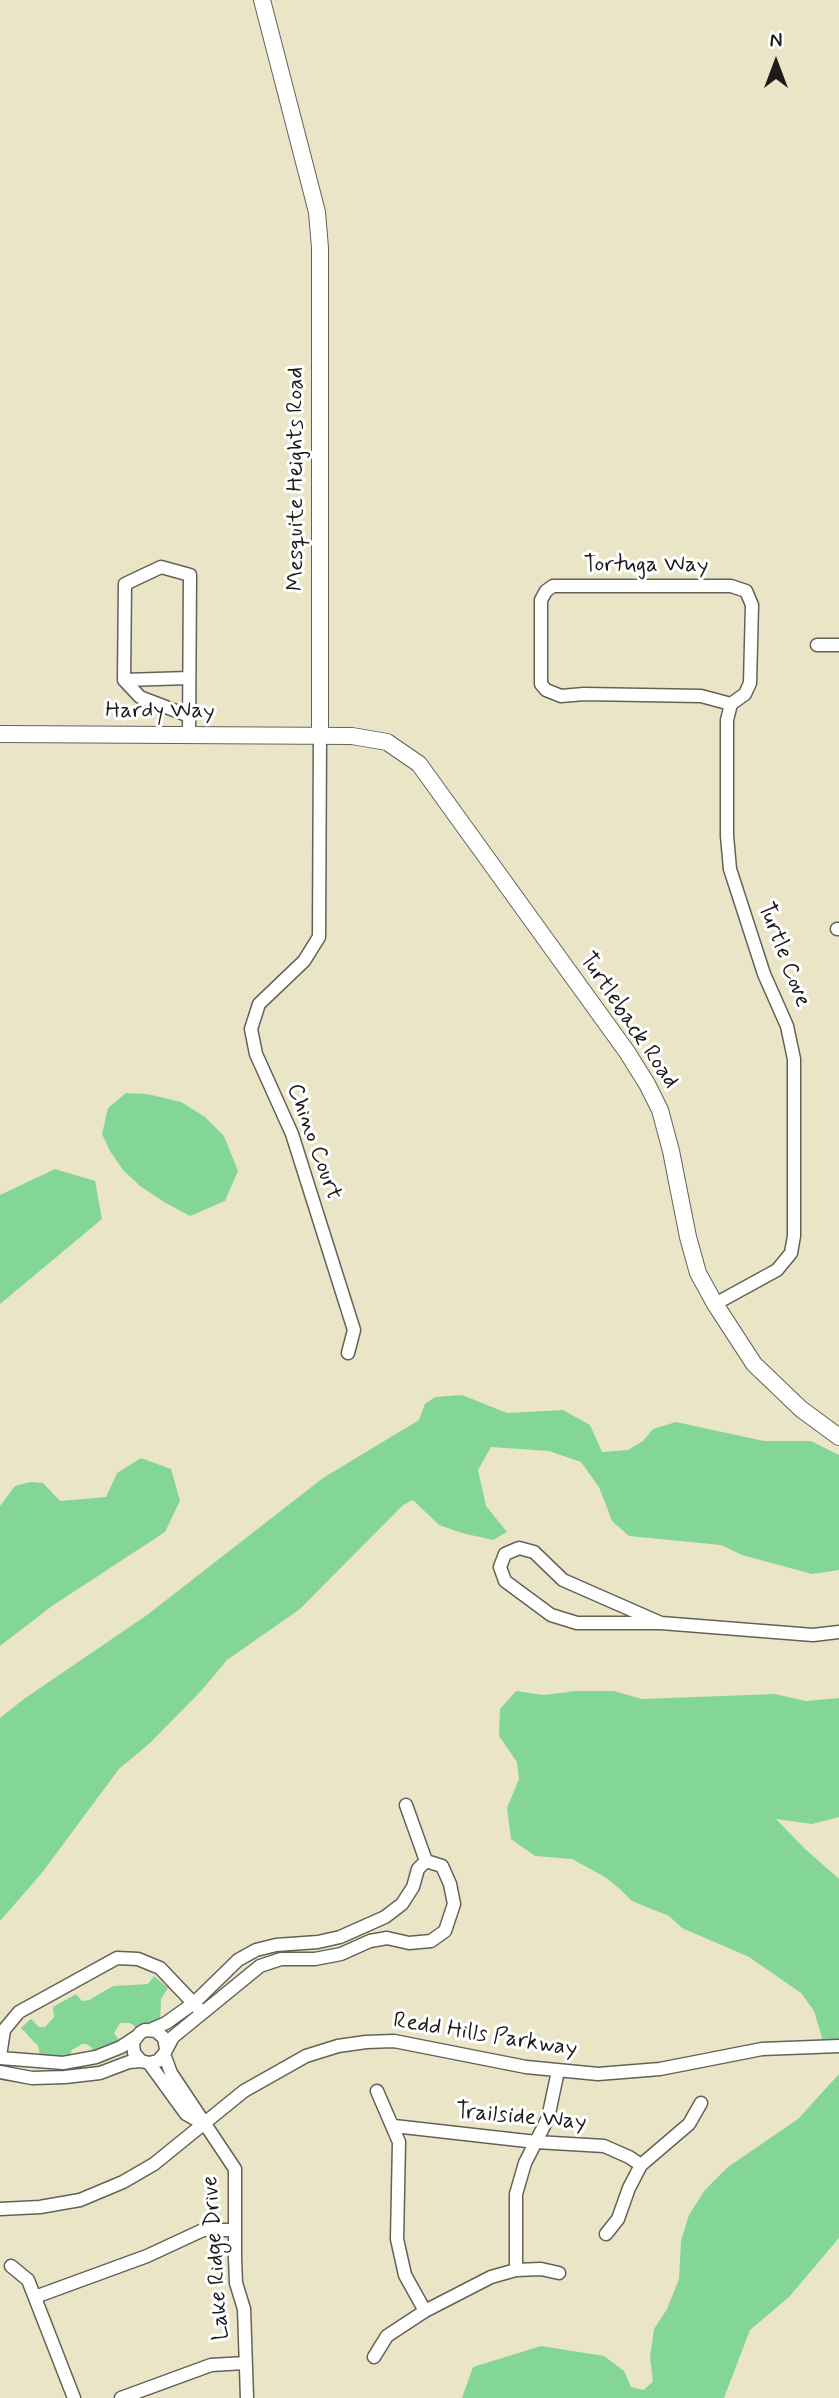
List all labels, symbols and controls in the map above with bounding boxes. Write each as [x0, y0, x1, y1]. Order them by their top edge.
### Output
north arrow [741, 28, 811, 98]
text: N [770, 29, 782, 54]
street label: Mesquite Heights Road [283, 367, 311, 591]
street label: Tortuga Way [584, 552, 708, 580]
street label: Hardy Way [105, 698, 215, 726]
street label: Turtle Cove [750, 899, 816, 1011]
street label: Turtleback Road [572, 948, 684, 1094]
street label: Chino Court [279, 1080, 347, 1204]
street label: Redd Hills Parkway [391, 2008, 579, 2064]
street label: Trailside Way [454, 2099, 588, 2137]
street label: Lake Ridge Drive [197, 2175, 237, 2341]

